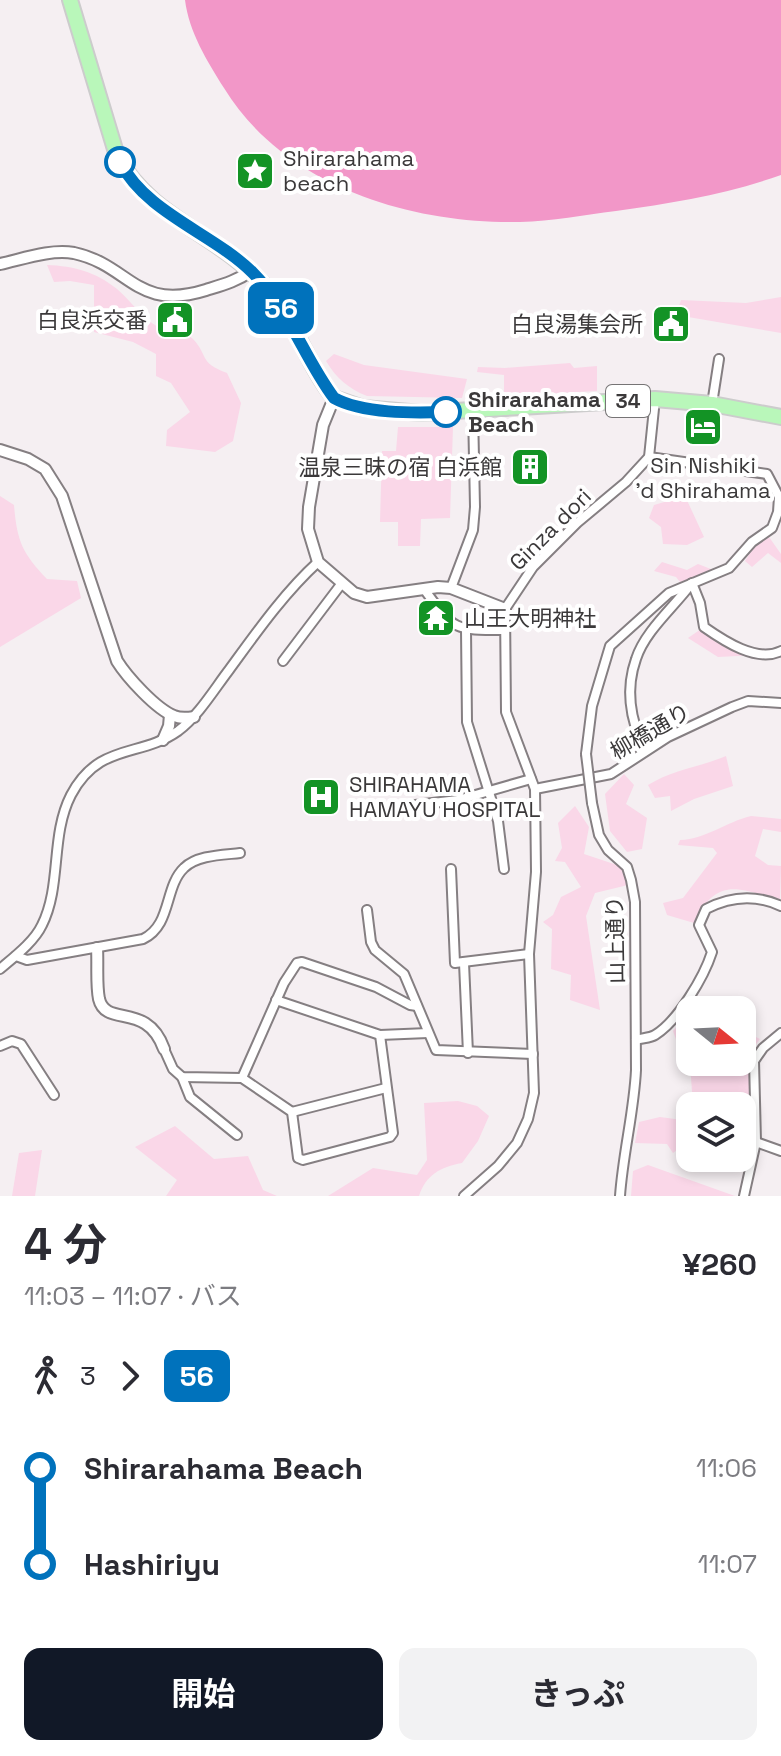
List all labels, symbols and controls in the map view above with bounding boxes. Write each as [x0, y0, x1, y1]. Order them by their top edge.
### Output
place label: Shirarahama beach [283, 144, 415, 197]
unlabelled marker [105, 147, 135, 177]
place icon: Shirarahama beach [234, 150, 276, 192]
line badge: 56 [245, 282, 317, 334]
text: 56 [264, 290, 298, 326]
public building icon: 白良浜交番 [154, 299, 196, 341]
public building icon: 白良湯集会所 [650, 303, 692, 345]
place label: 白良浜交番 [37, 306, 147, 334]
place label: 白良湯集会所 [511, 310, 643, 338]
place label: Shirarahama Beach [468, 385, 601, 438]
road number: 34 [606, 385, 650, 417]
marker: Shirarahama Beach [431, 397, 461, 427]
hotel icon: Sin Nishiki 'd Shirahama [682, 406, 724, 448]
building icon: 温泉三昧の宿 白浜館 [509, 446, 551, 488]
place label: Sin Nishiki 'd Shirahama [635, 451, 771, 504]
place label: 温泉三昧の宿 白浜館 [298, 453, 502, 481]
street label: Ginza dori [503, 482, 597, 576]
temple icon: 山王大明神社 [415, 597, 457, 639]
place label: 山王大明神社 [464, 604, 596, 632]
street label: 柳橋通り [605, 697, 695, 765]
place label: SHIRAHAMA HAMAYU HOSPITAL [349, 770, 541, 823]
hospital icon: SHIRAHAMA HAMAYU HOSPITAL [300, 776, 342, 818]
street label: 山上通り [600, 896, 630, 984]
north arrow [676, 996, 756, 1076]
map controls [676, 996, 756, 1172]
button: layers [676, 1092, 756, 1172]
text: 4 分 [24, 1217, 107, 1273]
text: ¥260 [683, 1245, 757, 1284]
text: 11:03 – 11:07 · バス [24, 1279, 242, 1313]
icon: walk [24, 1354, 68, 1398]
icon: forward [108, 1354, 152, 1398]
text: 56 [180, 1358, 214, 1394]
text: 3 [80, 1359, 96, 1393]
text: Shirarahama Beach [84, 1449, 363, 1488]
text: 11:06 [696, 1451, 757, 1485]
text: Hashiriyu [84, 1545, 220, 1584]
text: 11:07 [698, 1547, 757, 1581]
button: 開始 [24, 1648, 383, 1740]
button: きっぷ [399, 1648, 757, 1740]

